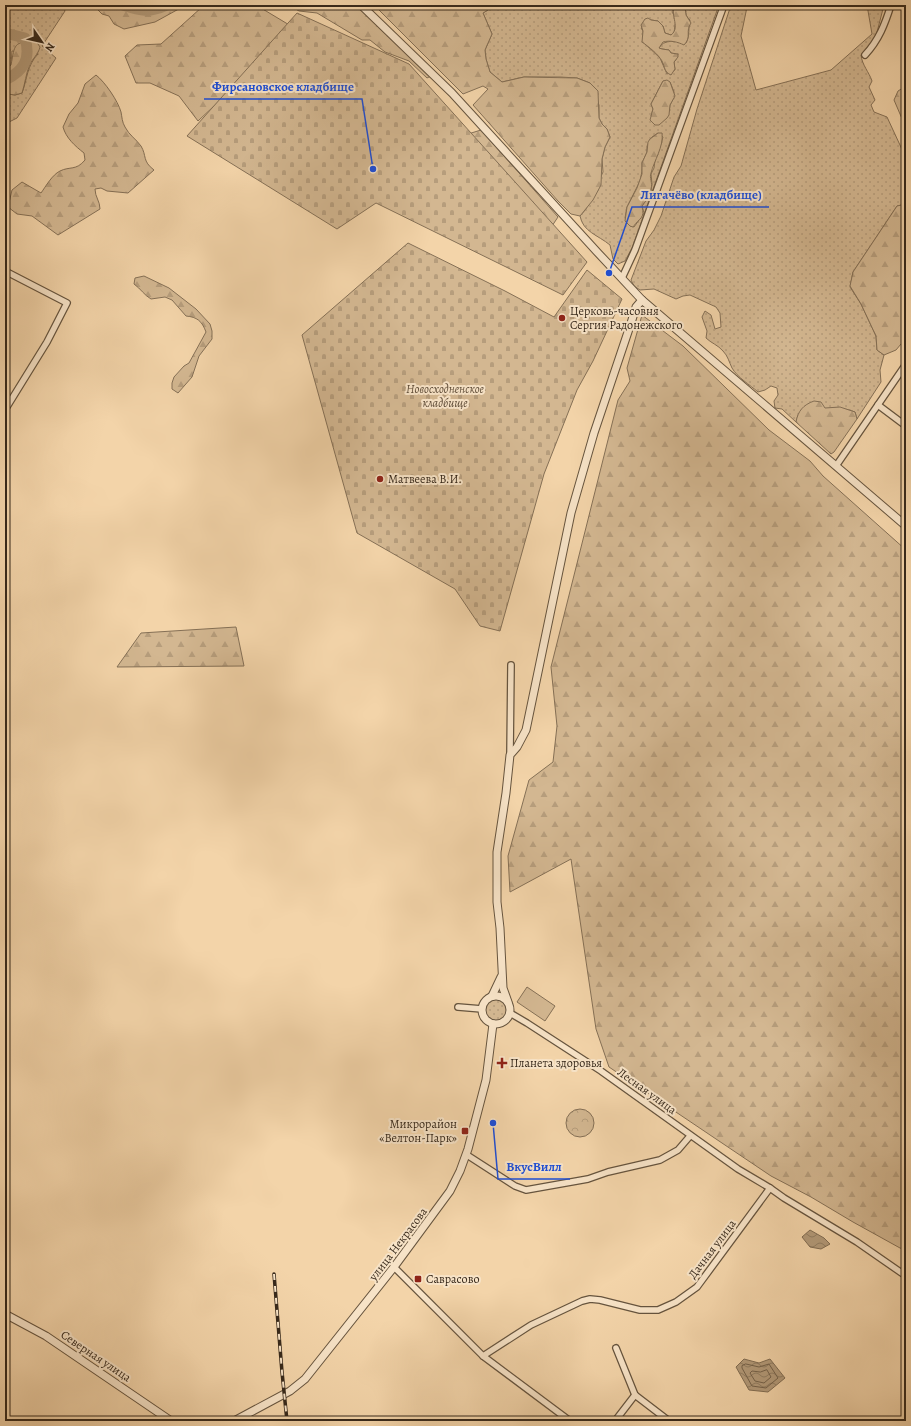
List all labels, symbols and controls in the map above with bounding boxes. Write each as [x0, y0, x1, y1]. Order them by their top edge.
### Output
north arrow [22, 22, 62, 62]
text: N [41, 40, 58, 55]
callout: Фирсановское кладбище [204, 74, 362, 99]
text: Фирсановское кладбище [212, 78, 354, 95]
callout: Лигачёво (кладбище) [632, 182, 769, 207]
text: Лигачёво (кладбище) [640, 186, 762, 203]
place label: Церковь-часовня Сергия Радонежского [570, 303, 682, 333]
marker: Церковь-часовня Сергия Радонежского [557, 313, 567, 323]
park label: Новосходненское кладбище [406, 381, 485, 411]
place label: Матвеева В.И. [388, 471, 462, 487]
marker: Матвеева В.И. [375, 474, 385, 484]
place label: Планета здоровья [510, 1055, 602, 1071]
marker: Планета здоровья [497, 1058, 507, 1068]
street label: Лесная улица [614, 1064, 680, 1118]
place label: Микрорайон «Велтон-Парк» [379, 1116, 457, 1146]
marker: Микрорайон «Велтон-Парк» [460, 1126, 470, 1136]
callout: ВкусВилл [498, 1154, 570, 1179]
text: ВкусВилл [506, 1158, 562, 1175]
street label: улица Некрасова [365, 1204, 431, 1285]
street label: Дачная улица [684, 1216, 740, 1282]
place label: Саврасово [426, 1271, 479, 1287]
marker: Саврасово [413, 1274, 423, 1284]
street label: Северная улица [58, 1327, 135, 1386]

